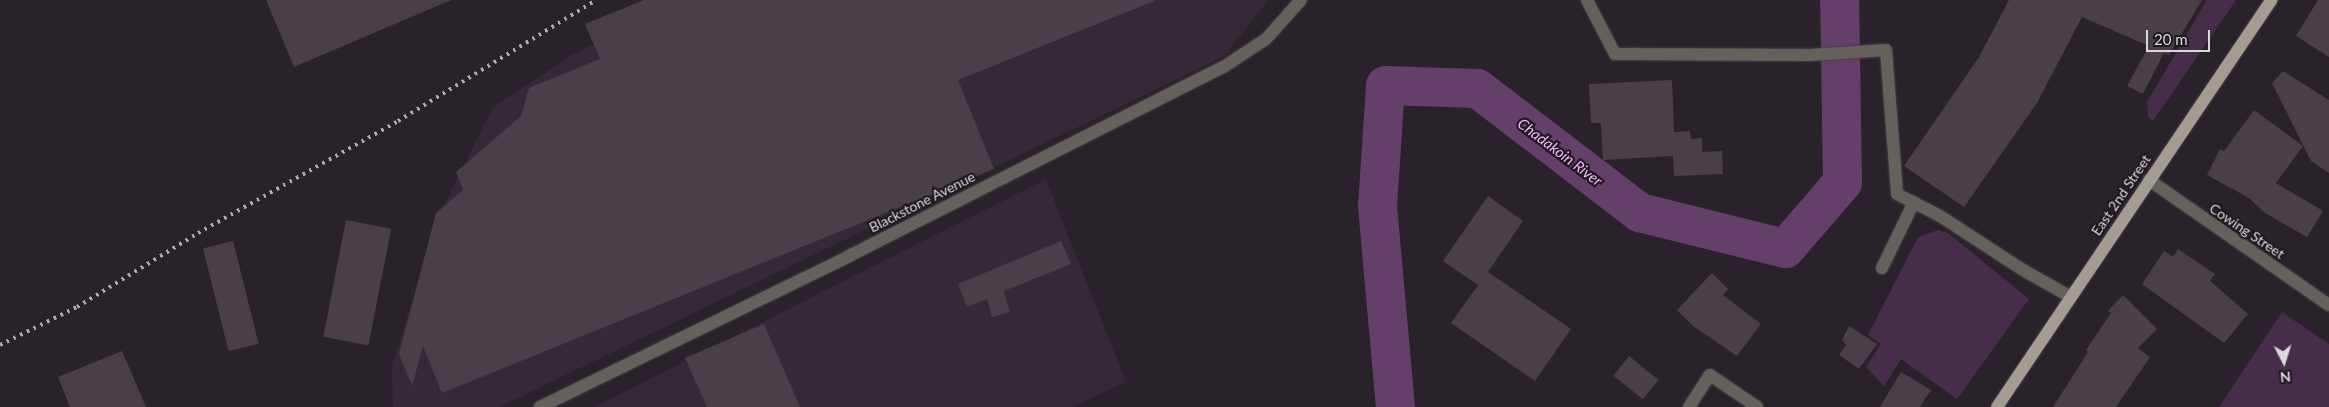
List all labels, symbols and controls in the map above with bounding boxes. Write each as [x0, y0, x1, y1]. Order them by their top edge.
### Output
scale bar [2149, 20, 2213, 52]
text: 20 m [2154, 30, 2188, 48]
water label: Chadakoin River [1514, 114, 1606, 190]
street label: East 2nd Street [2088, 151, 2154, 239]
street label: Blackstone Avenue [866, 168, 978, 236]
street label: Cowing Street [2206, 200, 2288, 262]
north arrow [2259, 337, 2309, 387]
text: N [2279, 369, 2291, 386]

